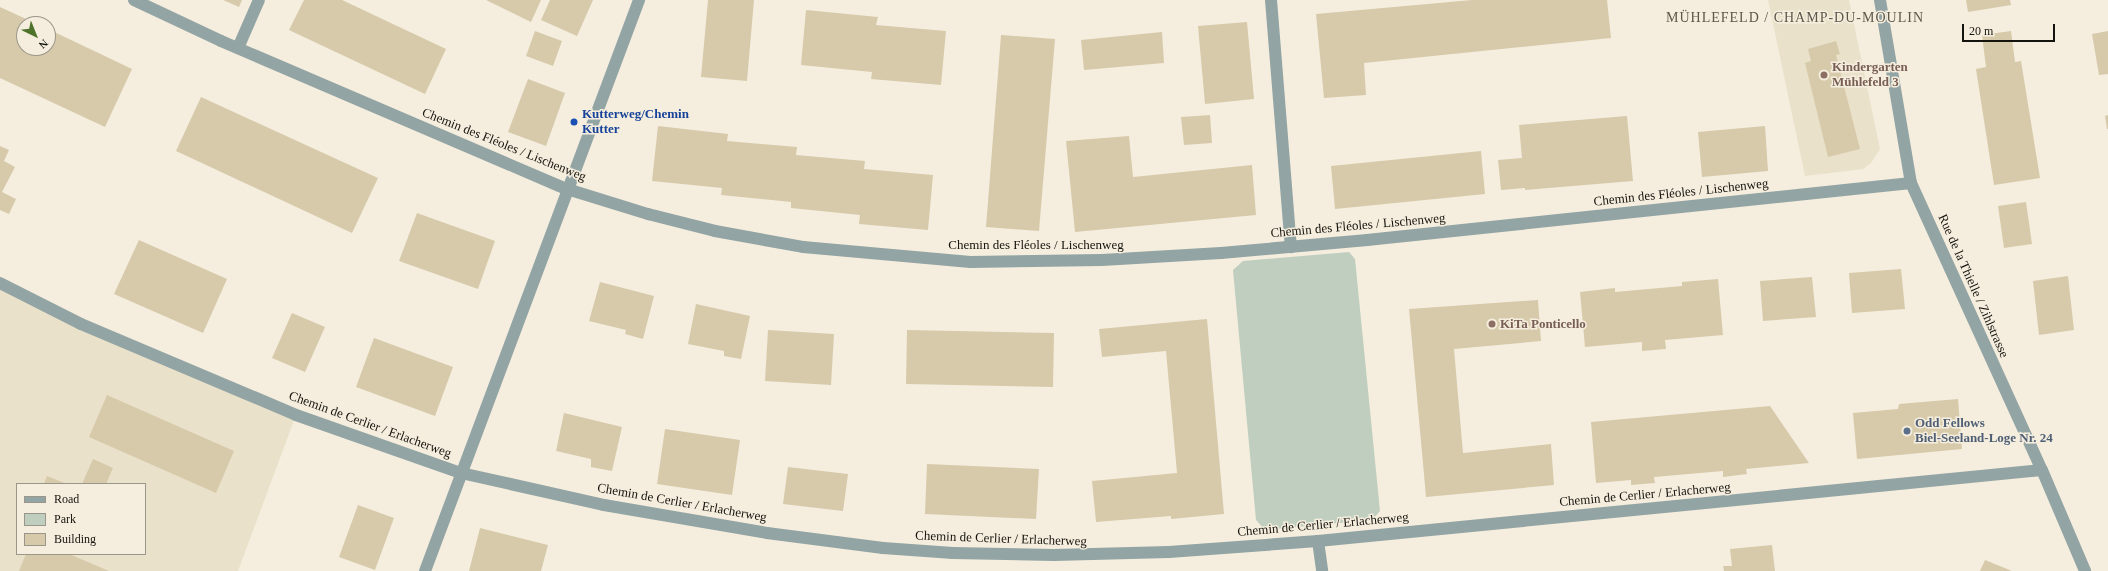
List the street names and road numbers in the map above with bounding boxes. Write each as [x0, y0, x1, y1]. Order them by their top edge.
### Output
street label: Chemin des Fléoles / Lischenweg [420, 105, 588, 185]
street label: Chemin des Fléoles / Lischenweg [1593, 176, 1769, 210]
street label: Chemin des Fléoles / Lischenweg [1270, 211, 1446, 241]
street label: Rue de la Thielle / Zihlstrasse [1934, 212, 2012, 360]
street label: Chemin des Fléoles / Lischenweg [948, 237, 1124, 253]
street label: Chemin de Cerlier / Erlacherweg [287, 388, 453, 462]
street label: Chemin de Cerlier / Erlacherweg [596, 480, 768, 526]
street label: Chemin de Cerlier / Erlacherweg [1559, 480, 1731, 510]
street label: Chemin de Cerlier / Erlacherweg [1237, 510, 1409, 540]
street label: Chemin de Cerlier / Erlacherweg [915, 528, 1087, 550]

